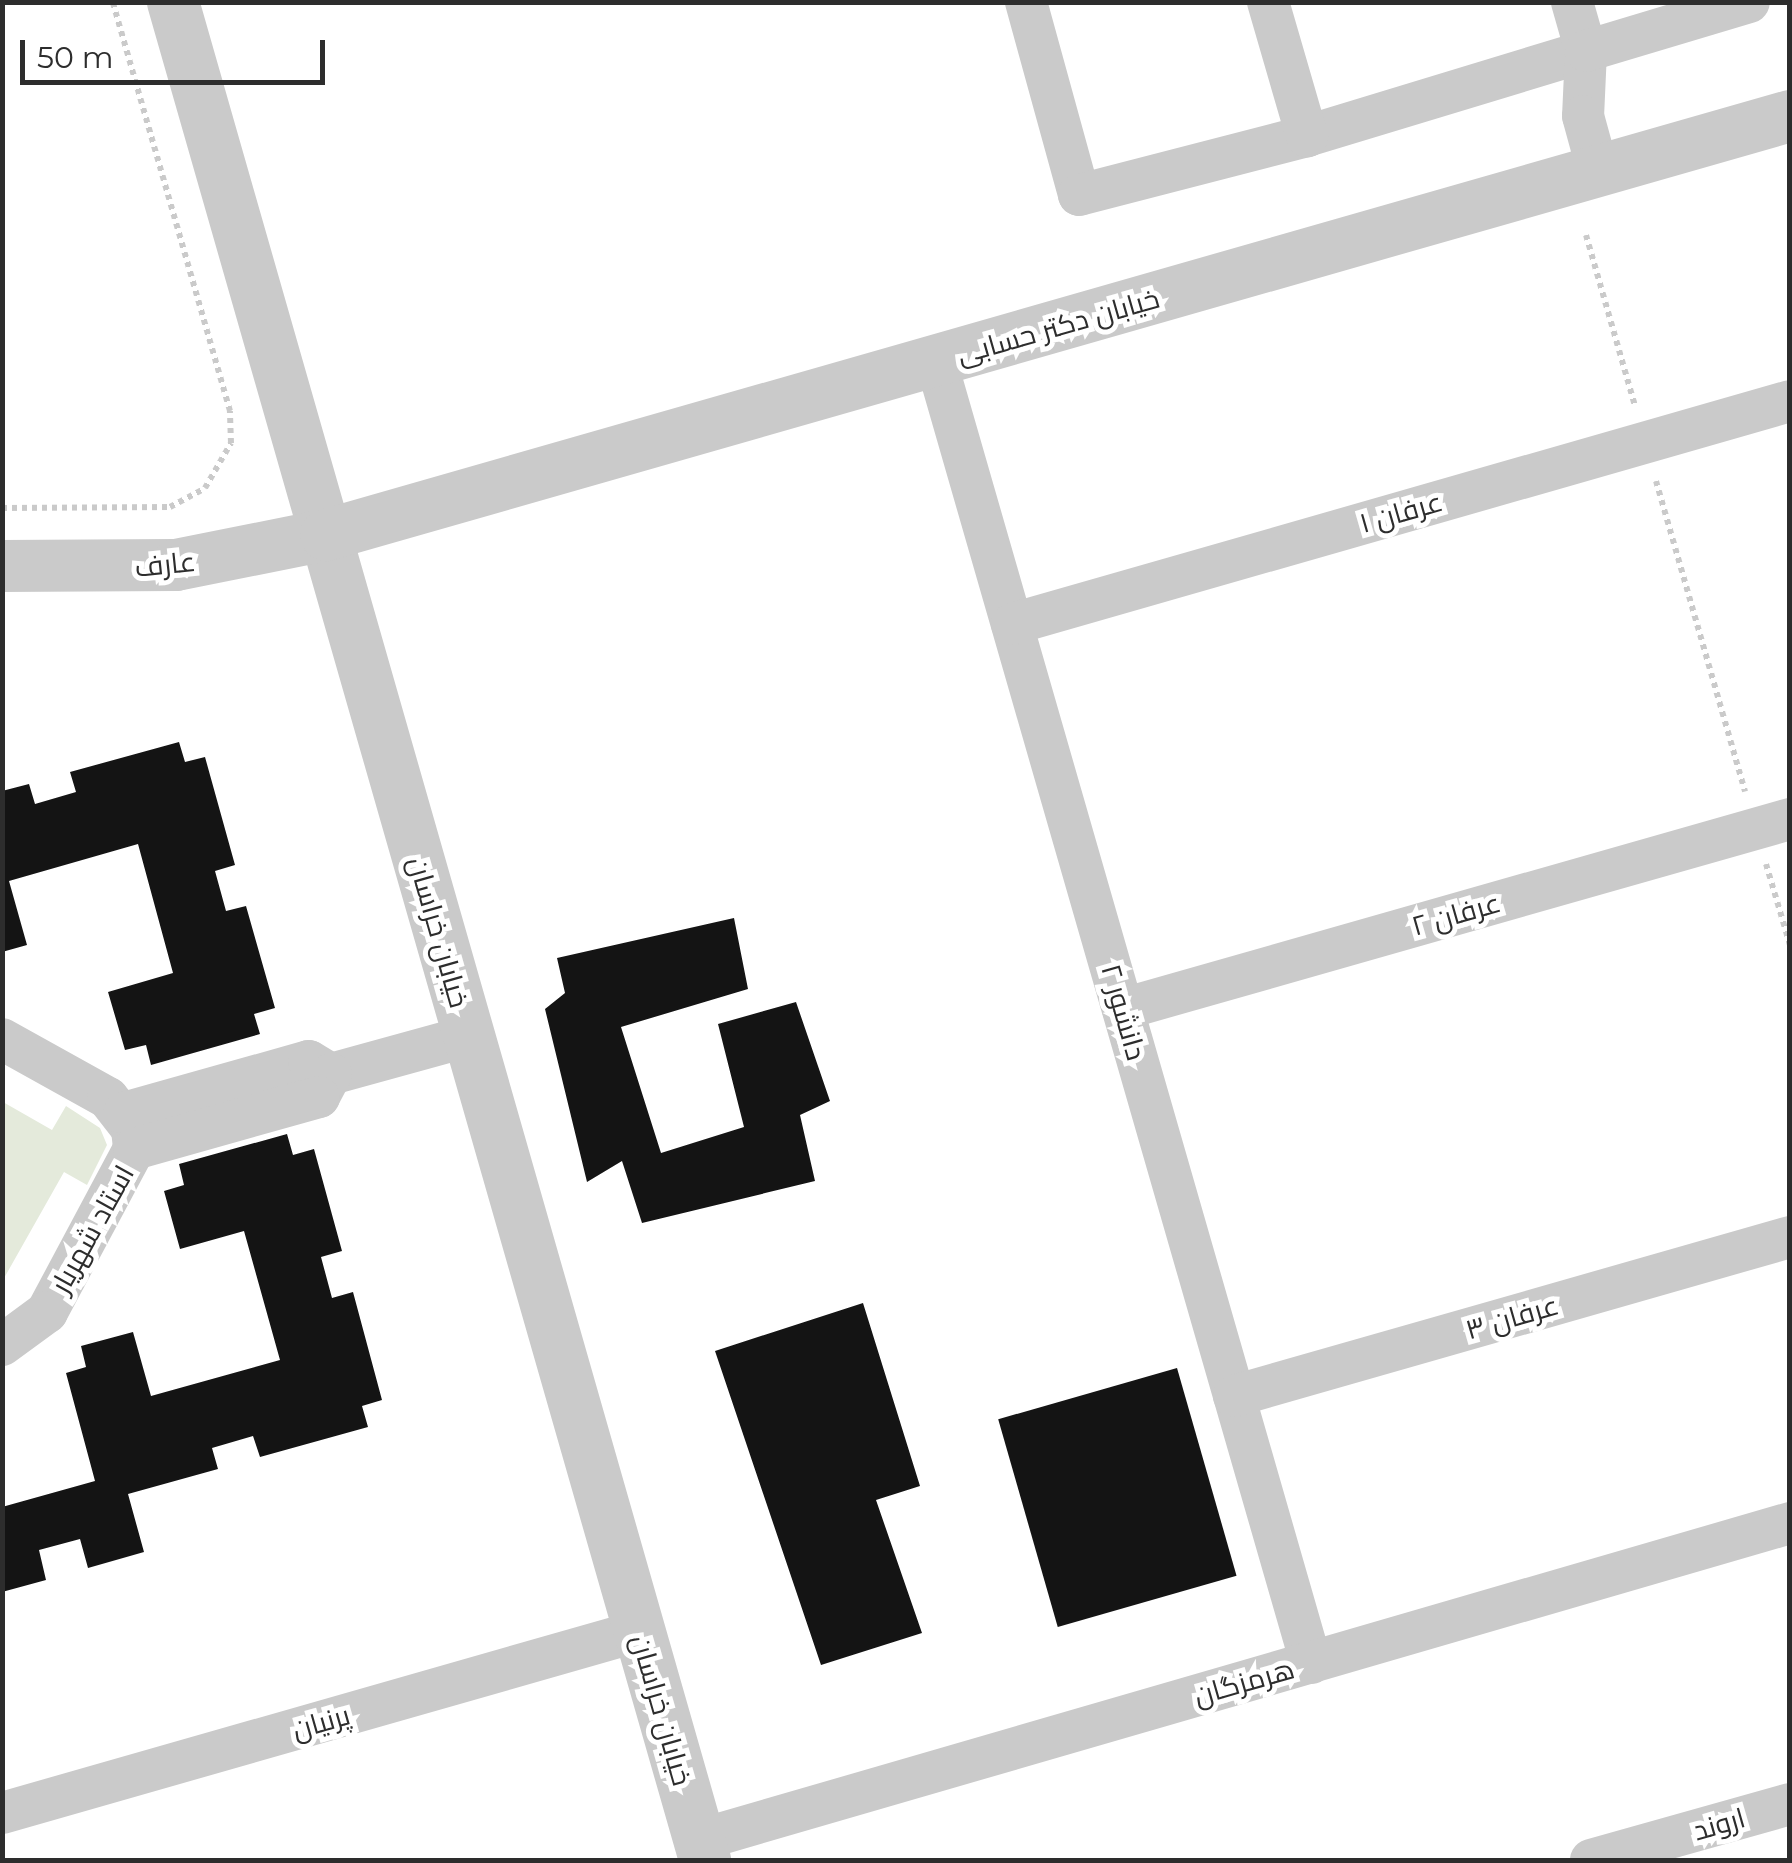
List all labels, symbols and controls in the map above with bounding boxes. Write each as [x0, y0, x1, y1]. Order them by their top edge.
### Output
scale bar [25, 20, 330, 82]
text: 50 m [37, 39, 114, 76]
street label: خیابان دکتر حسابی [953, 281, 1163, 371]
street label: عرفان ۱ [1356, 484, 1446, 540]
street label: عارف [133, 544, 197, 584]
street label: خیابان خراسان [401, 853, 477, 1011]
street label: عرفان ۲ [1408, 885, 1504, 943]
street label: دانشور ۲ [1094, 960, 1154, 1064]
street label: استاد شهریار [43, 1159, 141, 1299]
street label: عرفان ۳ [1462, 1288, 1562, 1346]
street label: خیابان خراسان [624, 1631, 700, 1789]
street label: هرمزگان [1190, 1652, 1298, 1712]
street label: پرنیان [288, 1698, 354, 1746]
street label: اروند [1689, 1801, 1749, 1847]

